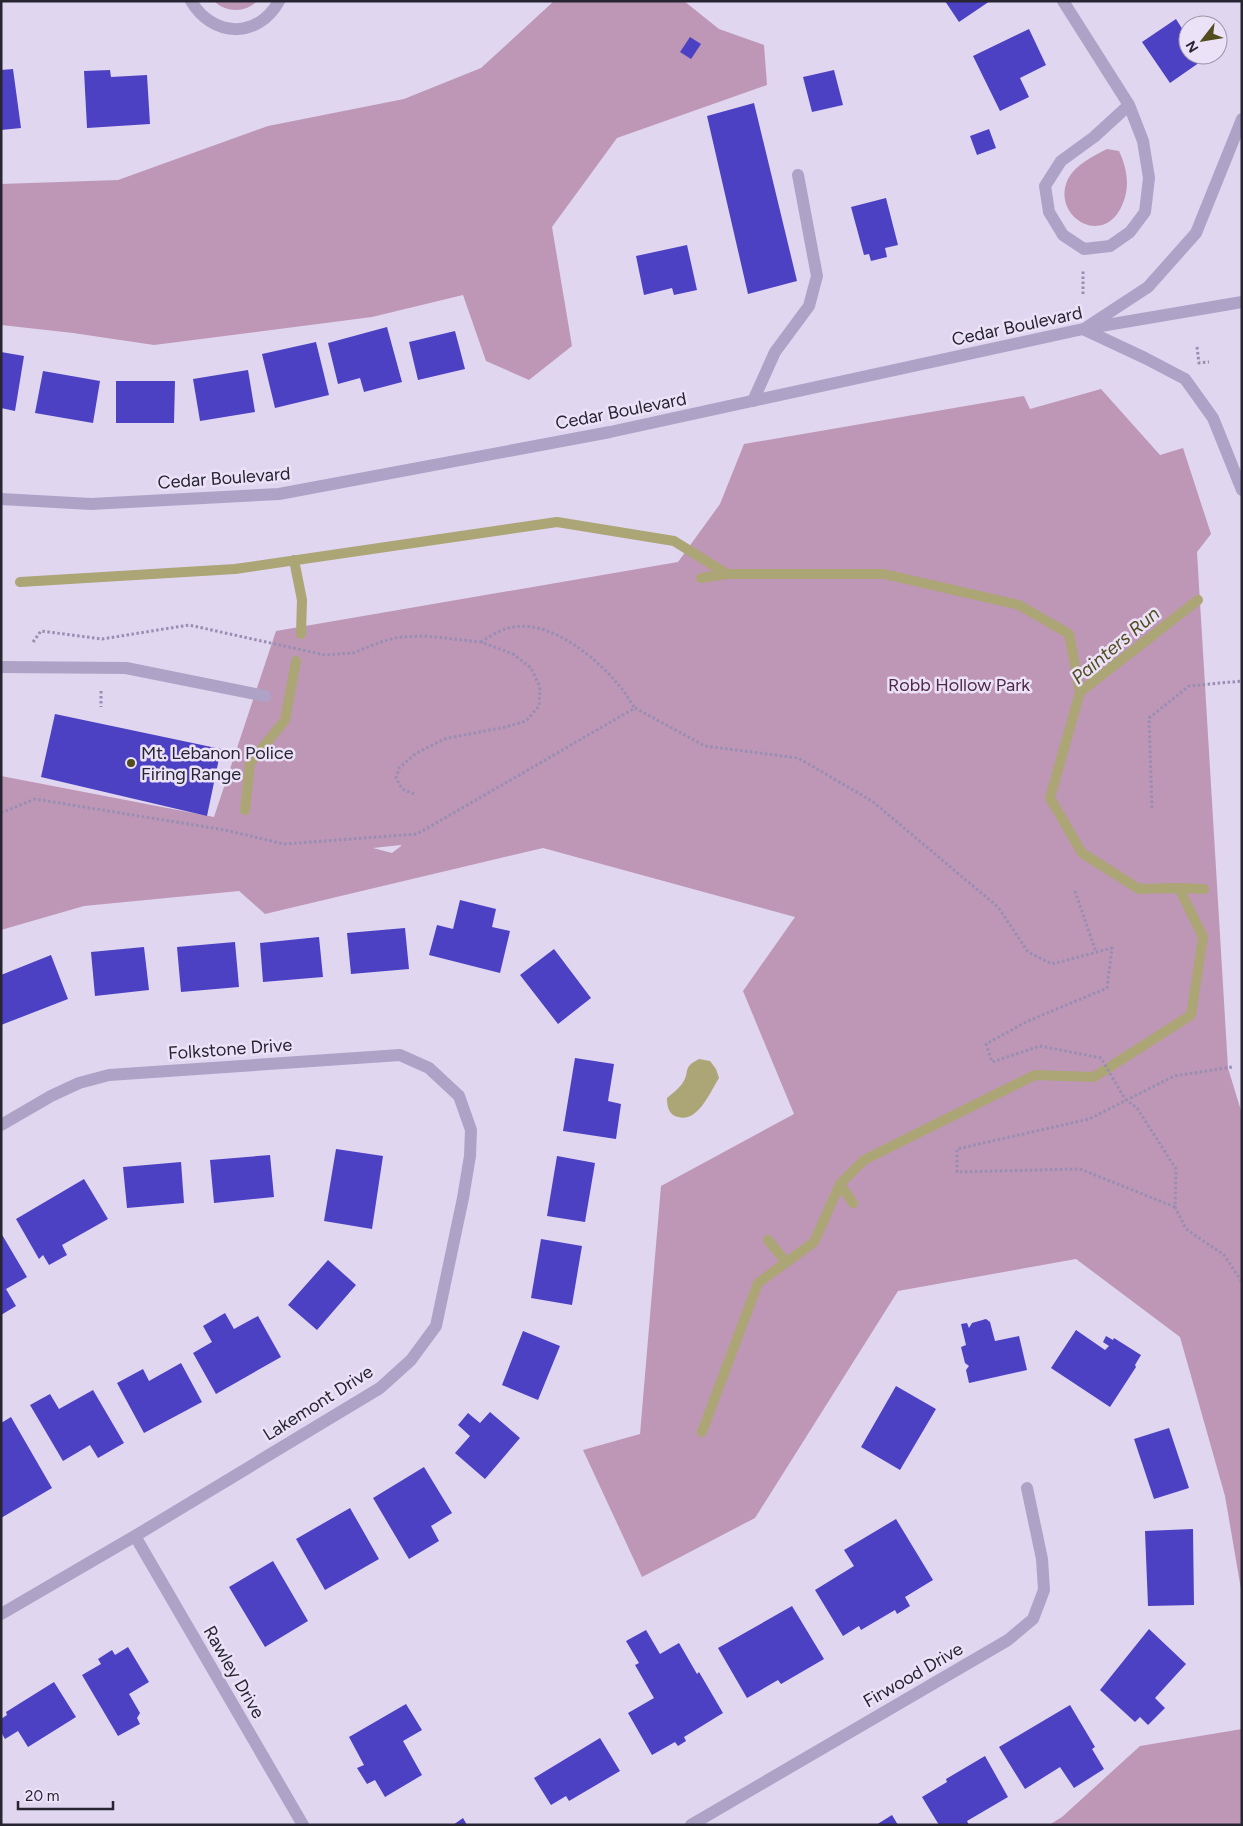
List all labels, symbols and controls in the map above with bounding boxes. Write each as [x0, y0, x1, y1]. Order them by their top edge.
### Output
north arrow [1178, 15, 1228, 65]
text: N [1182, 37, 1202, 55]
street label: Cedar Boulevard [950, 301, 1084, 351]
street label: Cedar Boulevard [554, 388, 688, 434]
street label: Cedar Boulevard [157, 462, 291, 494]
water label: Painters Run [1067, 602, 1164, 689]
park label: Robb Hollow Park [888, 674, 1030, 696]
place label: Mt. Lebanon Police Firing Range [141, 742, 294, 785]
marker: Mt. Lebanon Police Firing Range [125, 757, 137, 769]
street label: Folkstone Drive [167, 1034, 293, 1064]
street label: Lakemont Drive [259, 1360, 377, 1446]
street label: Rawley Drive [199, 1622, 269, 1722]
street label: Firwood Drive [859, 1638, 967, 1712]
scale bar [18, 1778, 112, 1810]
text: 20 m [25, 1787, 59, 1805]

